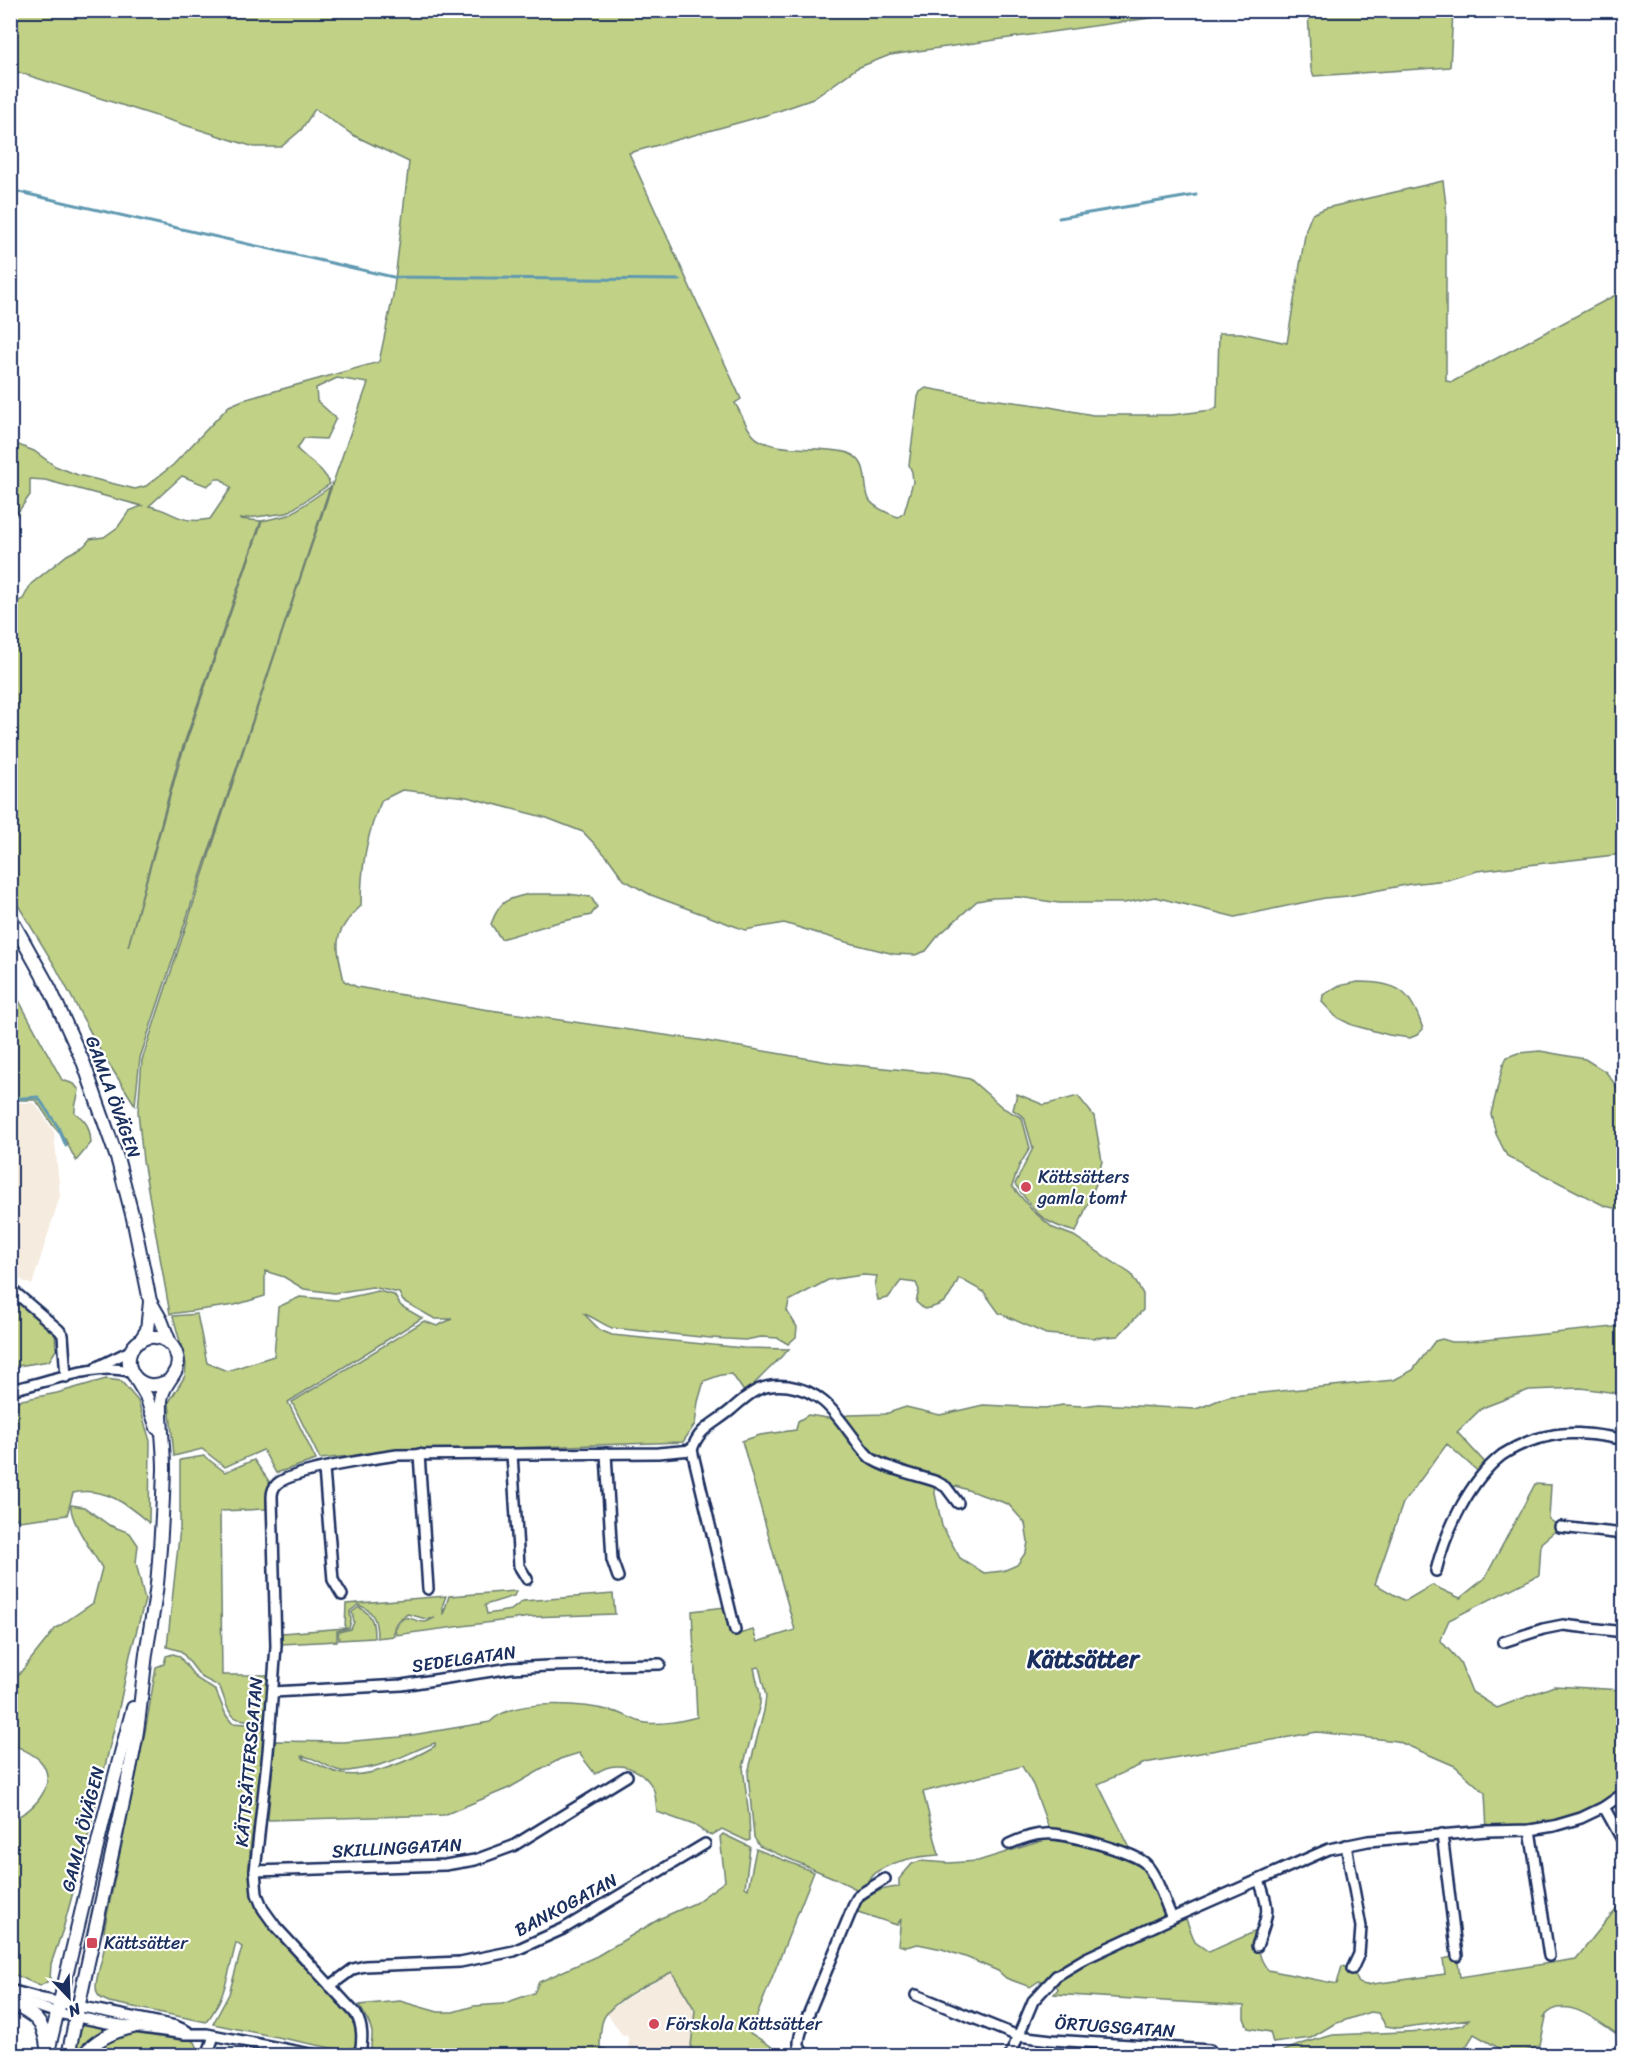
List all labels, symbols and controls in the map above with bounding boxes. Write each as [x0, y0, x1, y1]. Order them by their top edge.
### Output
street label: GAMLA ÖVÄGEN [76, 1031, 150, 1163]
place label: Kättsätters gamla tomt [1036, 1161, 1130, 1214]
marker: Kättsätters gamla tomt [1019, 1180, 1033, 1194]
street label: SEDELGATAN [410, 1636, 519, 1682]
district label: Kättsätter [1026, 1638, 1141, 1680]
street label: KÄTTSÄTTERSGATAN [226, 1675, 272, 1848]
street label: GAMLA ÖVÄGEN [52, 1762, 114, 1895]
street label: SKILLINGGATAN [331, 1829, 463, 1867]
street label: BANKOGATAN [509, 1864, 624, 1946]
place label: Kättsätter [104, 1927, 189, 1959]
marker: Kättsätter [85, 1936, 99, 1950]
north arrow [39, 1967, 99, 2027]
text: N [63, 1994, 86, 2026]
street label: ÖRTUGSGATAN [1054, 2007, 1177, 2047]
place label: Förskola Kättsätter [666, 2008, 823, 2040]
marker: Förskola Kättsätter [647, 2017, 661, 2031]

